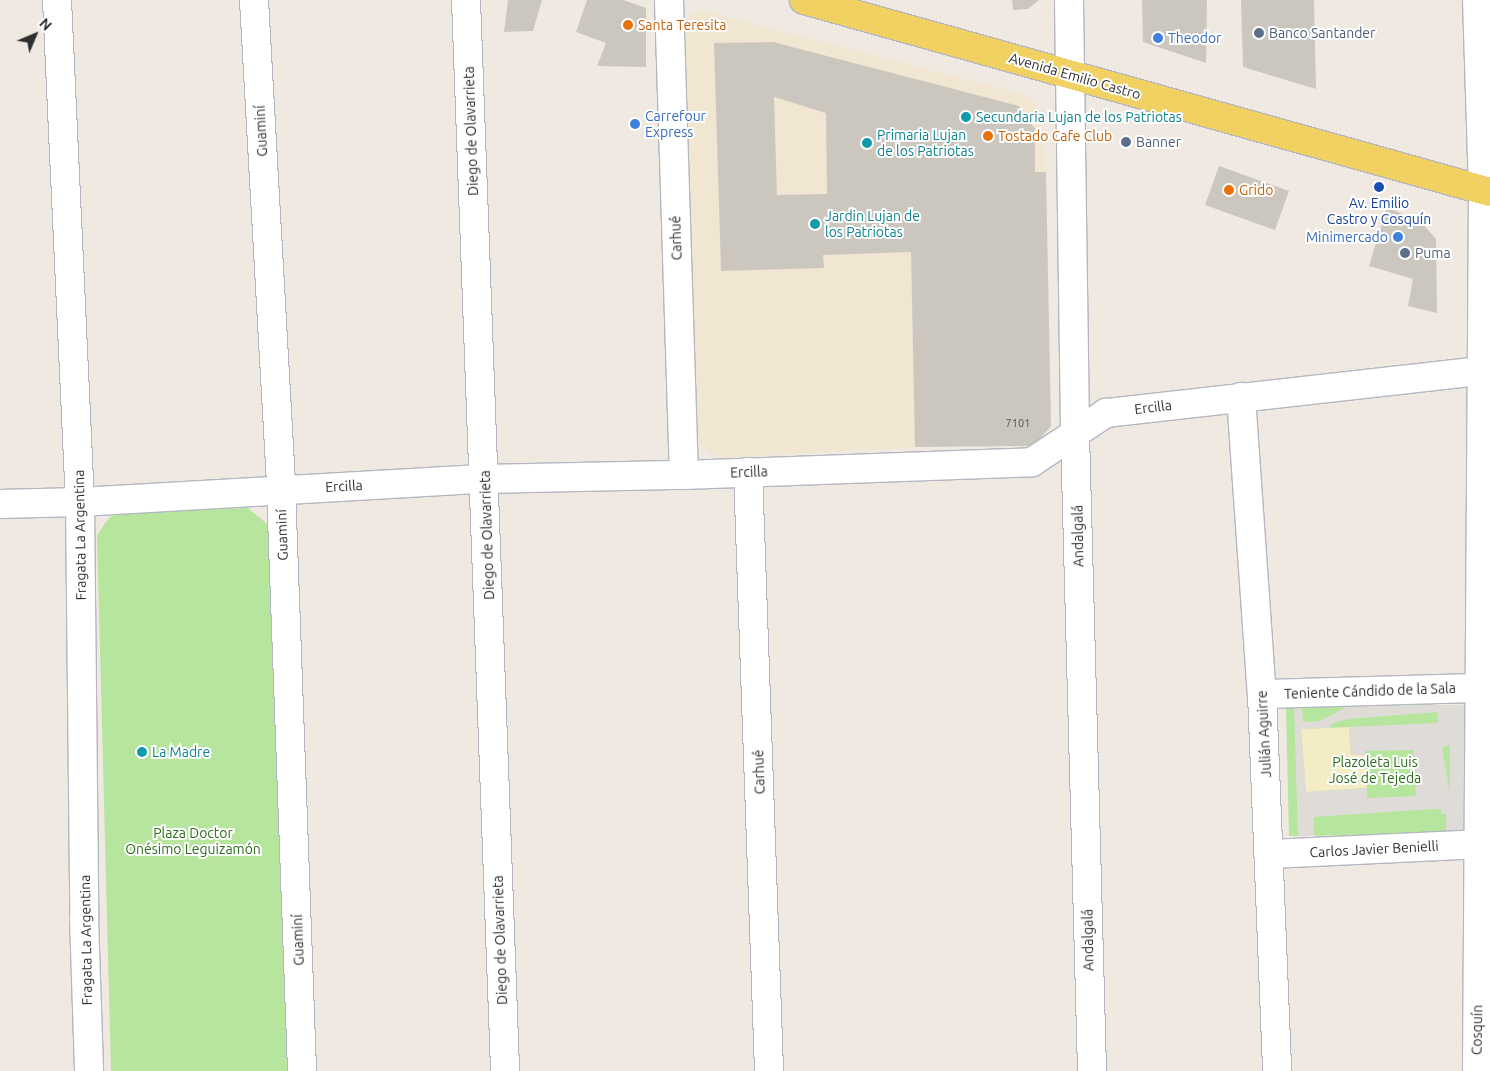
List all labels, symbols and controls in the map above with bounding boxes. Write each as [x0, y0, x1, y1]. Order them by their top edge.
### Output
north arrow [10, 10, 60, 60]
text: N [36, 15, 55, 34]
place label: Santa Teresita [638, 17, 726, 33]
marker: Santa Teresita [622, 19, 634, 31]
place label: Banco Santander [1269, 25, 1375, 41]
marker: Banco Santander [1253, 27, 1265, 39]
place label: Theodor [1168, 30, 1221, 46]
marker: Theodor [1152, 32, 1164, 44]
street label: Avenida Emilio Castro [1007, 49, 1143, 103]
street label: Diego de Olavarrieta [460, 66, 482, 196]
street label: Guaminí [251, 105, 271, 157]
place label: Carrefour Express [645, 108, 706, 140]
place label: Secundaria Lujan de los Patriotas [976, 109, 1182, 125]
marker: Secundaria Lujan de los Patriotas [960, 111, 972, 123]
marker: Carrefour Express [629, 118, 641, 130]
place label: Primaria Lujan de los Patriotas [877, 127, 974, 160]
place label: Tostado Cafe Club [998, 128, 1112, 144]
marker: Tostado Cafe Club [982, 130, 994, 142]
place label: Banner [1136, 134, 1181, 150]
marker: Banner [1120, 136, 1132, 148]
marker: Primaria Lujan de los Patriotas [861, 137, 873, 149]
marker: Av. Emilio Castro y Cosquín [1373, 181, 1385, 193]
place label: Grido [1239, 182, 1273, 198]
marker: Grido [1223, 184, 1235, 196]
place label: Av. Emilio Castro y Cosquín [1327, 195, 1431, 228]
place label: Jardin Lujan de los Patriotas [825, 208, 920, 240]
street label: Carhué [667, 215, 685, 261]
marker: Jardin Lujan de los Patriotas [809, 218, 821, 230]
place label: Minimercado [1306, 229, 1388, 245]
marker: Minimercado [1392, 231, 1404, 243]
place label: Puma [1415, 245, 1451, 261]
marker: Puma [1399, 247, 1411, 259]
street label: Ercilla [1133, 396, 1173, 418]
house number: 7101 [1006, 416, 1030, 430]
street label: Ercilla [730, 463, 768, 481]
street label: Fragata La Argentina [70, 470, 90, 600]
street label: Diego de Olavarrieta [476, 470, 498, 600]
street label: Ercilla [325, 477, 363, 495]
street label: Andalgalá [1069, 505, 1087, 567]
street label: Guaminí [273, 509, 291, 561]
street label: Teniente Cándido de la Sala [1284, 680, 1456, 702]
street label: Julián Aguirre [1253, 690, 1275, 778]
place label: La Madre [152, 744, 210, 760]
marker: La Madre [136, 746, 148, 758]
street label: Carhué [750, 749, 768, 795]
park label: Plazoleta Luis José de Tejeda [1329, 754, 1421, 786]
park label: Plaza Doctor Onésimo Leguizamón [125, 825, 261, 858]
street label: Carlos Javier Benielli [1309, 837, 1439, 861]
street label: Fragata La Argentina [76, 875, 96, 1005]
street label: Diego de Olavarrieta [489, 875, 511, 1005]
street label: Andalgalá [1079, 909, 1097, 971]
street label: Guaminí [289, 914, 307, 966]
street label: Cosquín [1468, 1005, 1486, 1055]

